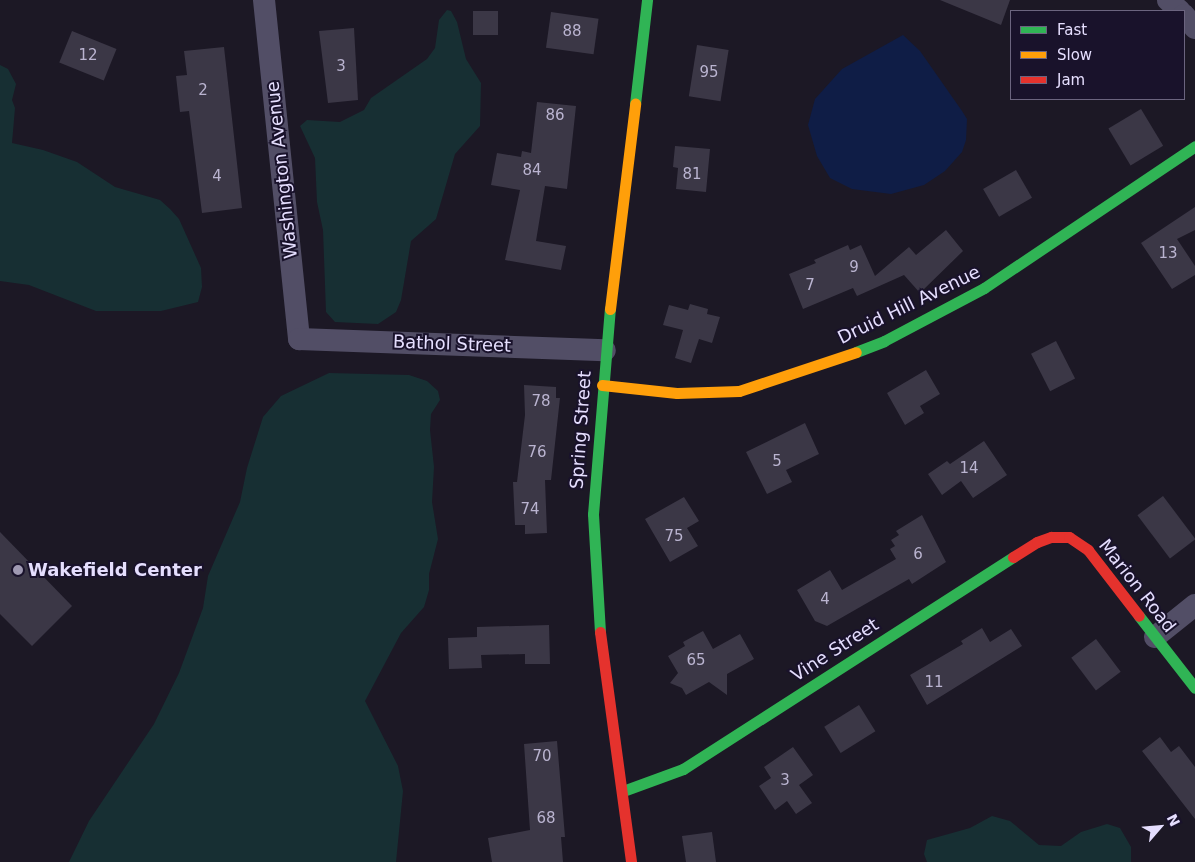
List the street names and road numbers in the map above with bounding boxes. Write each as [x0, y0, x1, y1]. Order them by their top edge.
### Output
street label: Washington Avenue [262, 80, 302, 260]
street label: Druid Hill Avenue [834, 261, 984, 349]
street label: Bathol Street [393, 331, 511, 357]
street label: Spring Street [566, 370, 596, 490]
street label: Marion Road [1094, 535, 1180, 637]
street label: Vine Street [787, 614, 883, 686]

